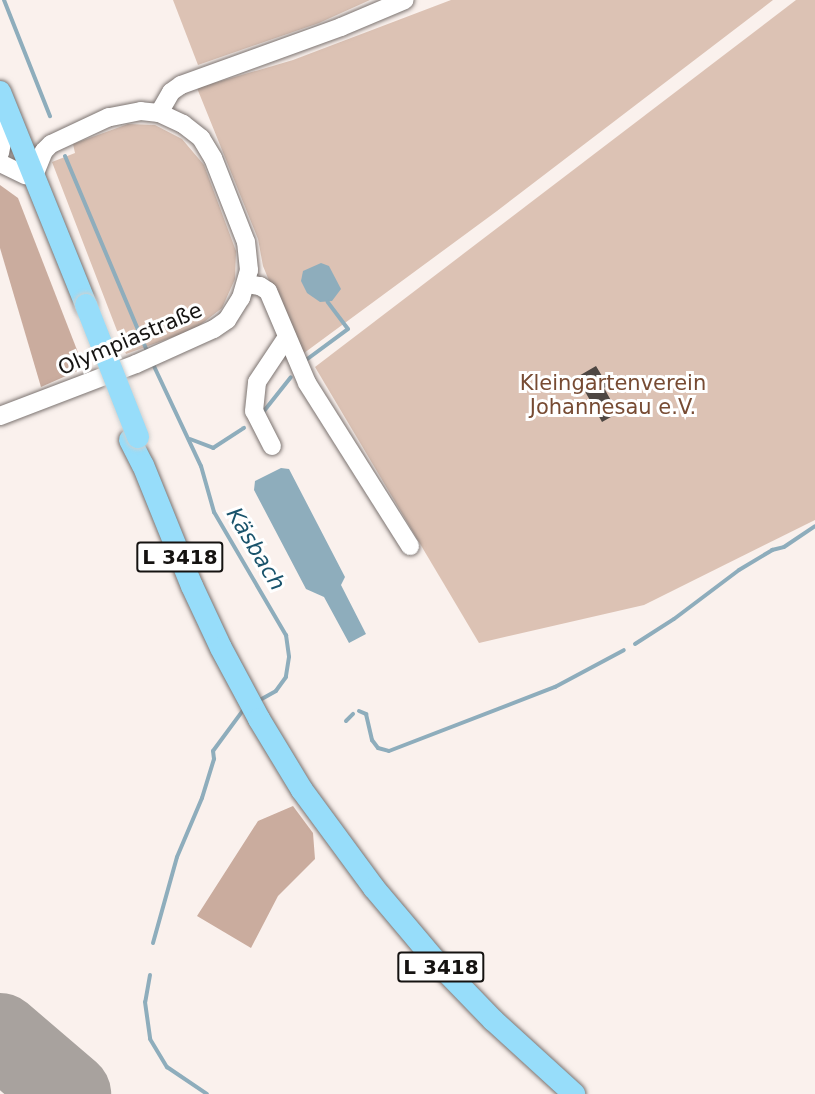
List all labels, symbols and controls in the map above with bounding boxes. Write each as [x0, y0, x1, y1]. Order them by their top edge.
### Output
street label: Olympiastraße [54, 297, 206, 381]
park label: Kleingartenverein Johannesau e.V. [520, 370, 706, 420]
water label: Käsbach [221, 503, 291, 595]
road number: L 3418 [135, 540, 225, 574]
road number: L 3418 [396, 950, 486, 984]

